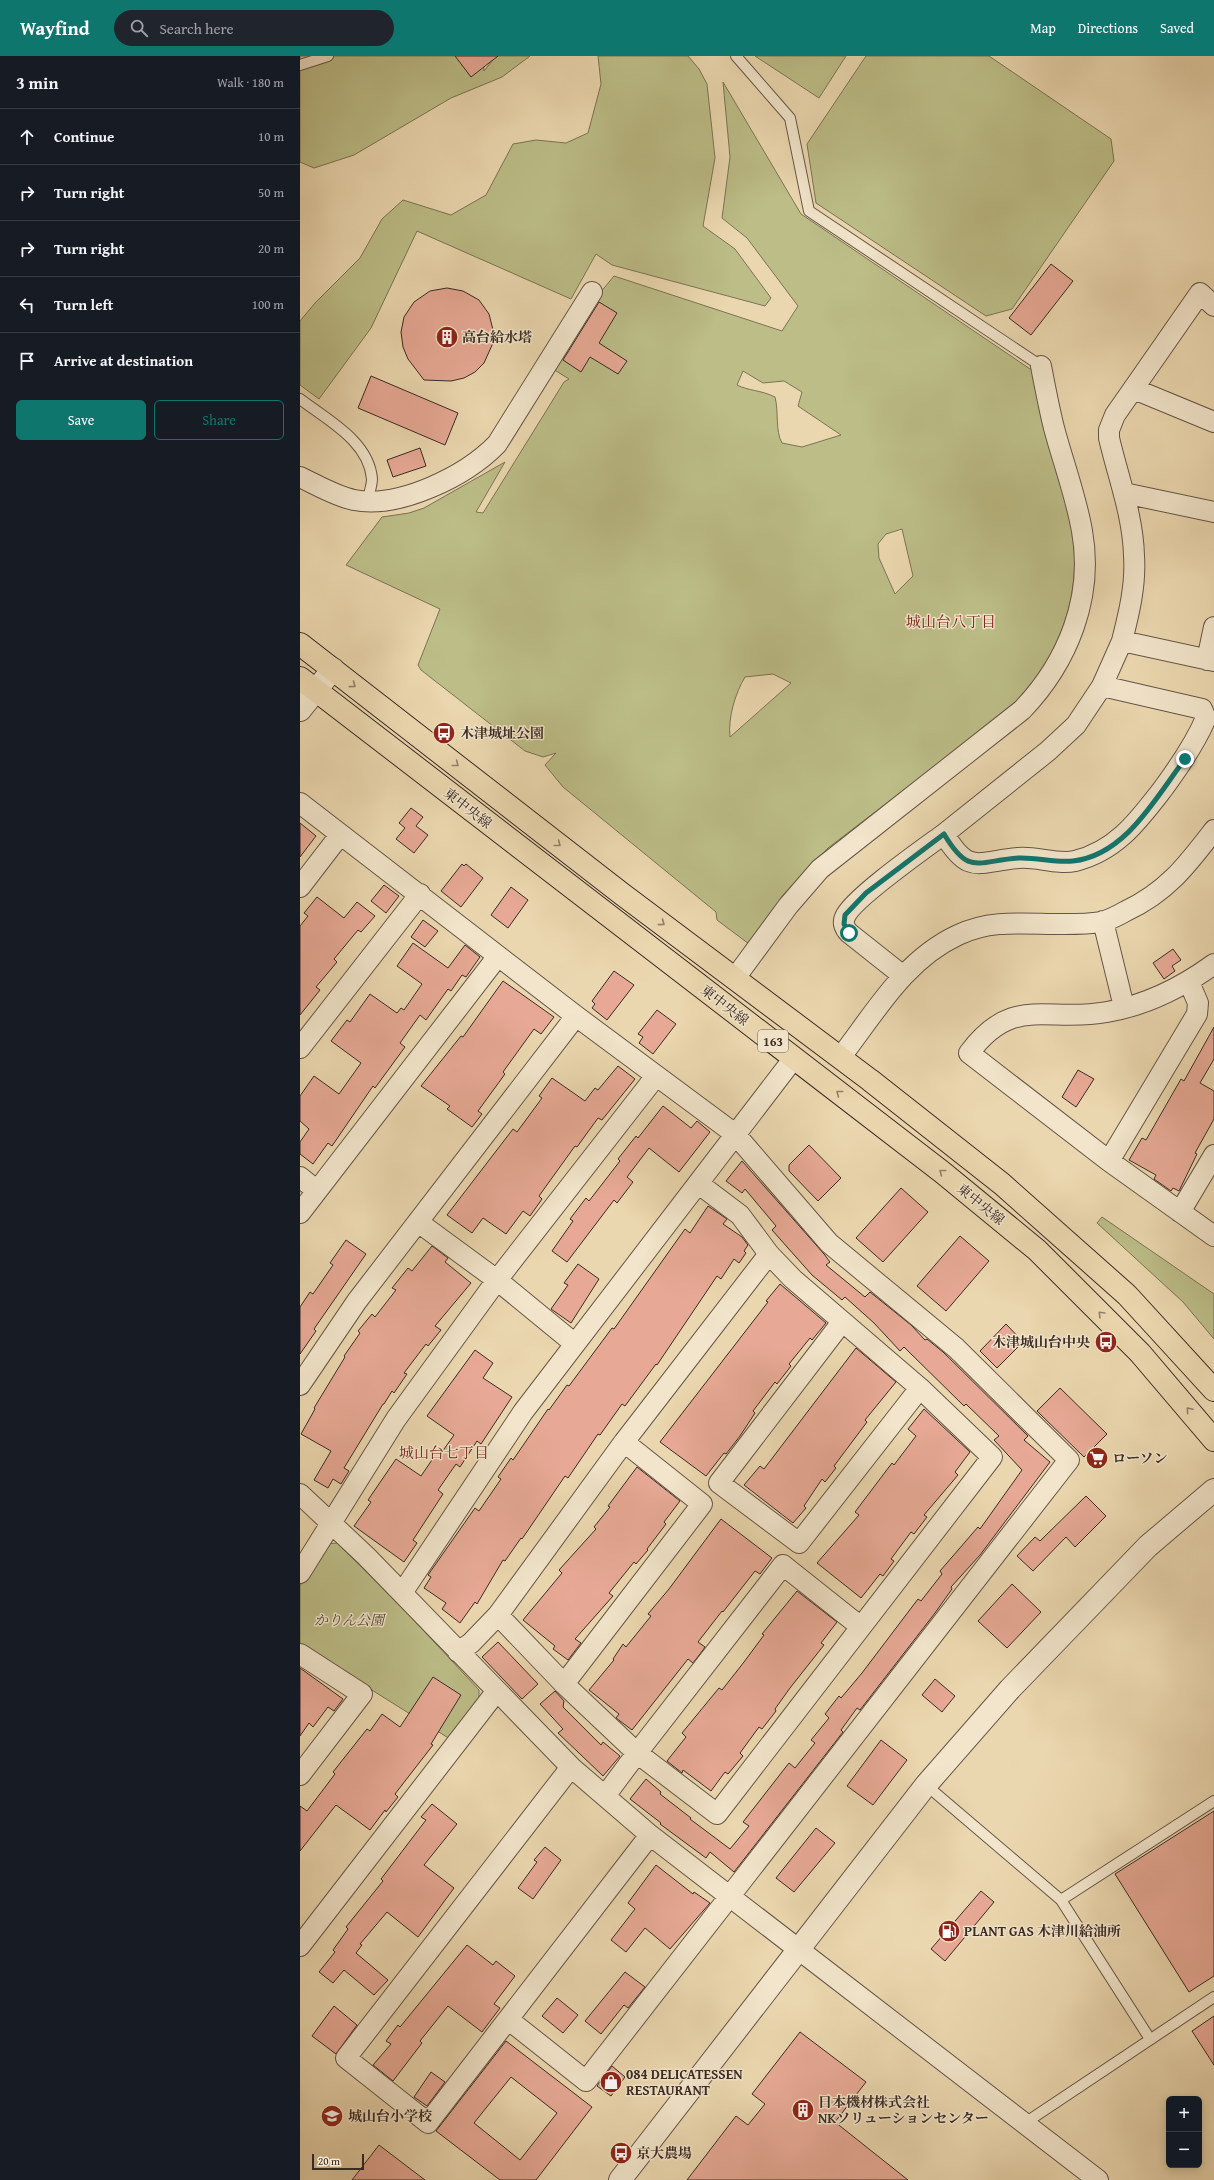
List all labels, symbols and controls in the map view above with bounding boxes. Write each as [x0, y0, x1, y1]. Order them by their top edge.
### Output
search box [114, 10, 394, 46]
text: Wayfind [20, 14, 90, 42]
icon: search [128, 17, 150, 39]
text: Search here [160, 18, 234, 39]
text: Map [1030, 18, 1056, 38]
text: Directions [1078, 18, 1138, 38]
text: Saved [1160, 18, 1194, 38]
text: 3 min [16, 70, 58, 95]
text: Walk · 180 m [217, 73, 284, 92]
icon: ahead [16, 126, 38, 148]
text: Continue [54, 126, 115, 147]
text: 10 m [258, 127, 284, 146]
icon: right [16, 182, 38, 204]
text: Turn right [54, 182, 125, 203]
text: 50 m [258, 183, 284, 202]
icon: right [16, 238, 38, 260]
text: Turn right [54, 238, 125, 259]
text: 20 m [258, 239, 284, 258]
icon: left [16, 294, 38, 316]
text: Turn left [54, 294, 113, 315]
text: 100 m [252, 295, 284, 314]
building icon: 高台給水塔 [434, 324, 460, 350]
place label: 高台給水塔 [462, 327, 532, 347]
icon: arrive [16, 350, 38, 372]
text: Arrive at destination [54, 350, 193, 371]
button: Save [16, 400, 146, 440]
button: Share [154, 400, 284, 440]
district label: 城山台八丁目 [906, 611, 996, 632]
one-way arrow [349, 680, 356, 687]
bus stop icon: 木津城址公園 [431, 720, 457, 746]
place label: 木津城址公園 [460, 723, 544, 743]
route end [1176, 750, 1194, 768]
one-way arrow [451, 760, 458, 767]
street label: 東中央線 [440, 783, 496, 833]
one-way arrow [554, 840, 561, 847]
one-way arrow [657, 919, 664, 926]
route start [840, 924, 858, 942]
street label: 東中央線 [697, 980, 753, 1030]
road number: 163 [758, 1030, 788, 1052]
one-way arrow [836, 1091, 843, 1098]
one-way arrow [939, 1170, 946, 1177]
street label: 東中央線 [953, 1179, 1009, 1229]
one-way arrow [1098, 1312, 1106, 1319]
bus stop icon: 木津城山台中央 [1093, 1329, 1119, 1355]
place label: 木津城山台中央 [992, 1332, 1090, 1352]
one-way arrow [1186, 1408, 1193, 1415]
district label: 城山台七丁目 [399, 1442, 489, 1463]
supermarket icon: ローソン [1084, 1445, 1110, 1471]
place label: ローソン [1112, 1448, 1167, 1468]
park label: かりん公園 [314, 1610, 386, 1630]
fuel station icon: PLANT GAS 木津川給油所 [936, 1918, 962, 1944]
place label: PLANT GAS 木津川給油所 [964, 1921, 1121, 1941]
place label: 084 DELICATESSEN RESTAURANT [626, 2064, 743, 2100]
shop icon: 084 DELICATESSEN RESTAURANT [598, 2069, 624, 2095]
place label: 日本機材株式会社 NKソリューションセンター [818, 2092, 989, 2128]
map controls [1166, 2096, 1202, 2168]
button: + [1166, 2096, 1202, 2132]
building icon: 日本機材株式会社 NKソリューションセンター [790, 2097, 816, 2123]
school or university icon: 城山台小学校 [319, 2103, 345, 2129]
place label: 城山台小学校 [348, 2106, 432, 2126]
button: − [1166, 2132, 1202, 2168]
bus stop icon: 京大農場 [608, 2140, 634, 2166]
place label: 京大農場 [636, 2143, 692, 2163]
scale bar [312, 2152, 364, 2171]
text: 20 m [318, 2153, 340, 2169]

